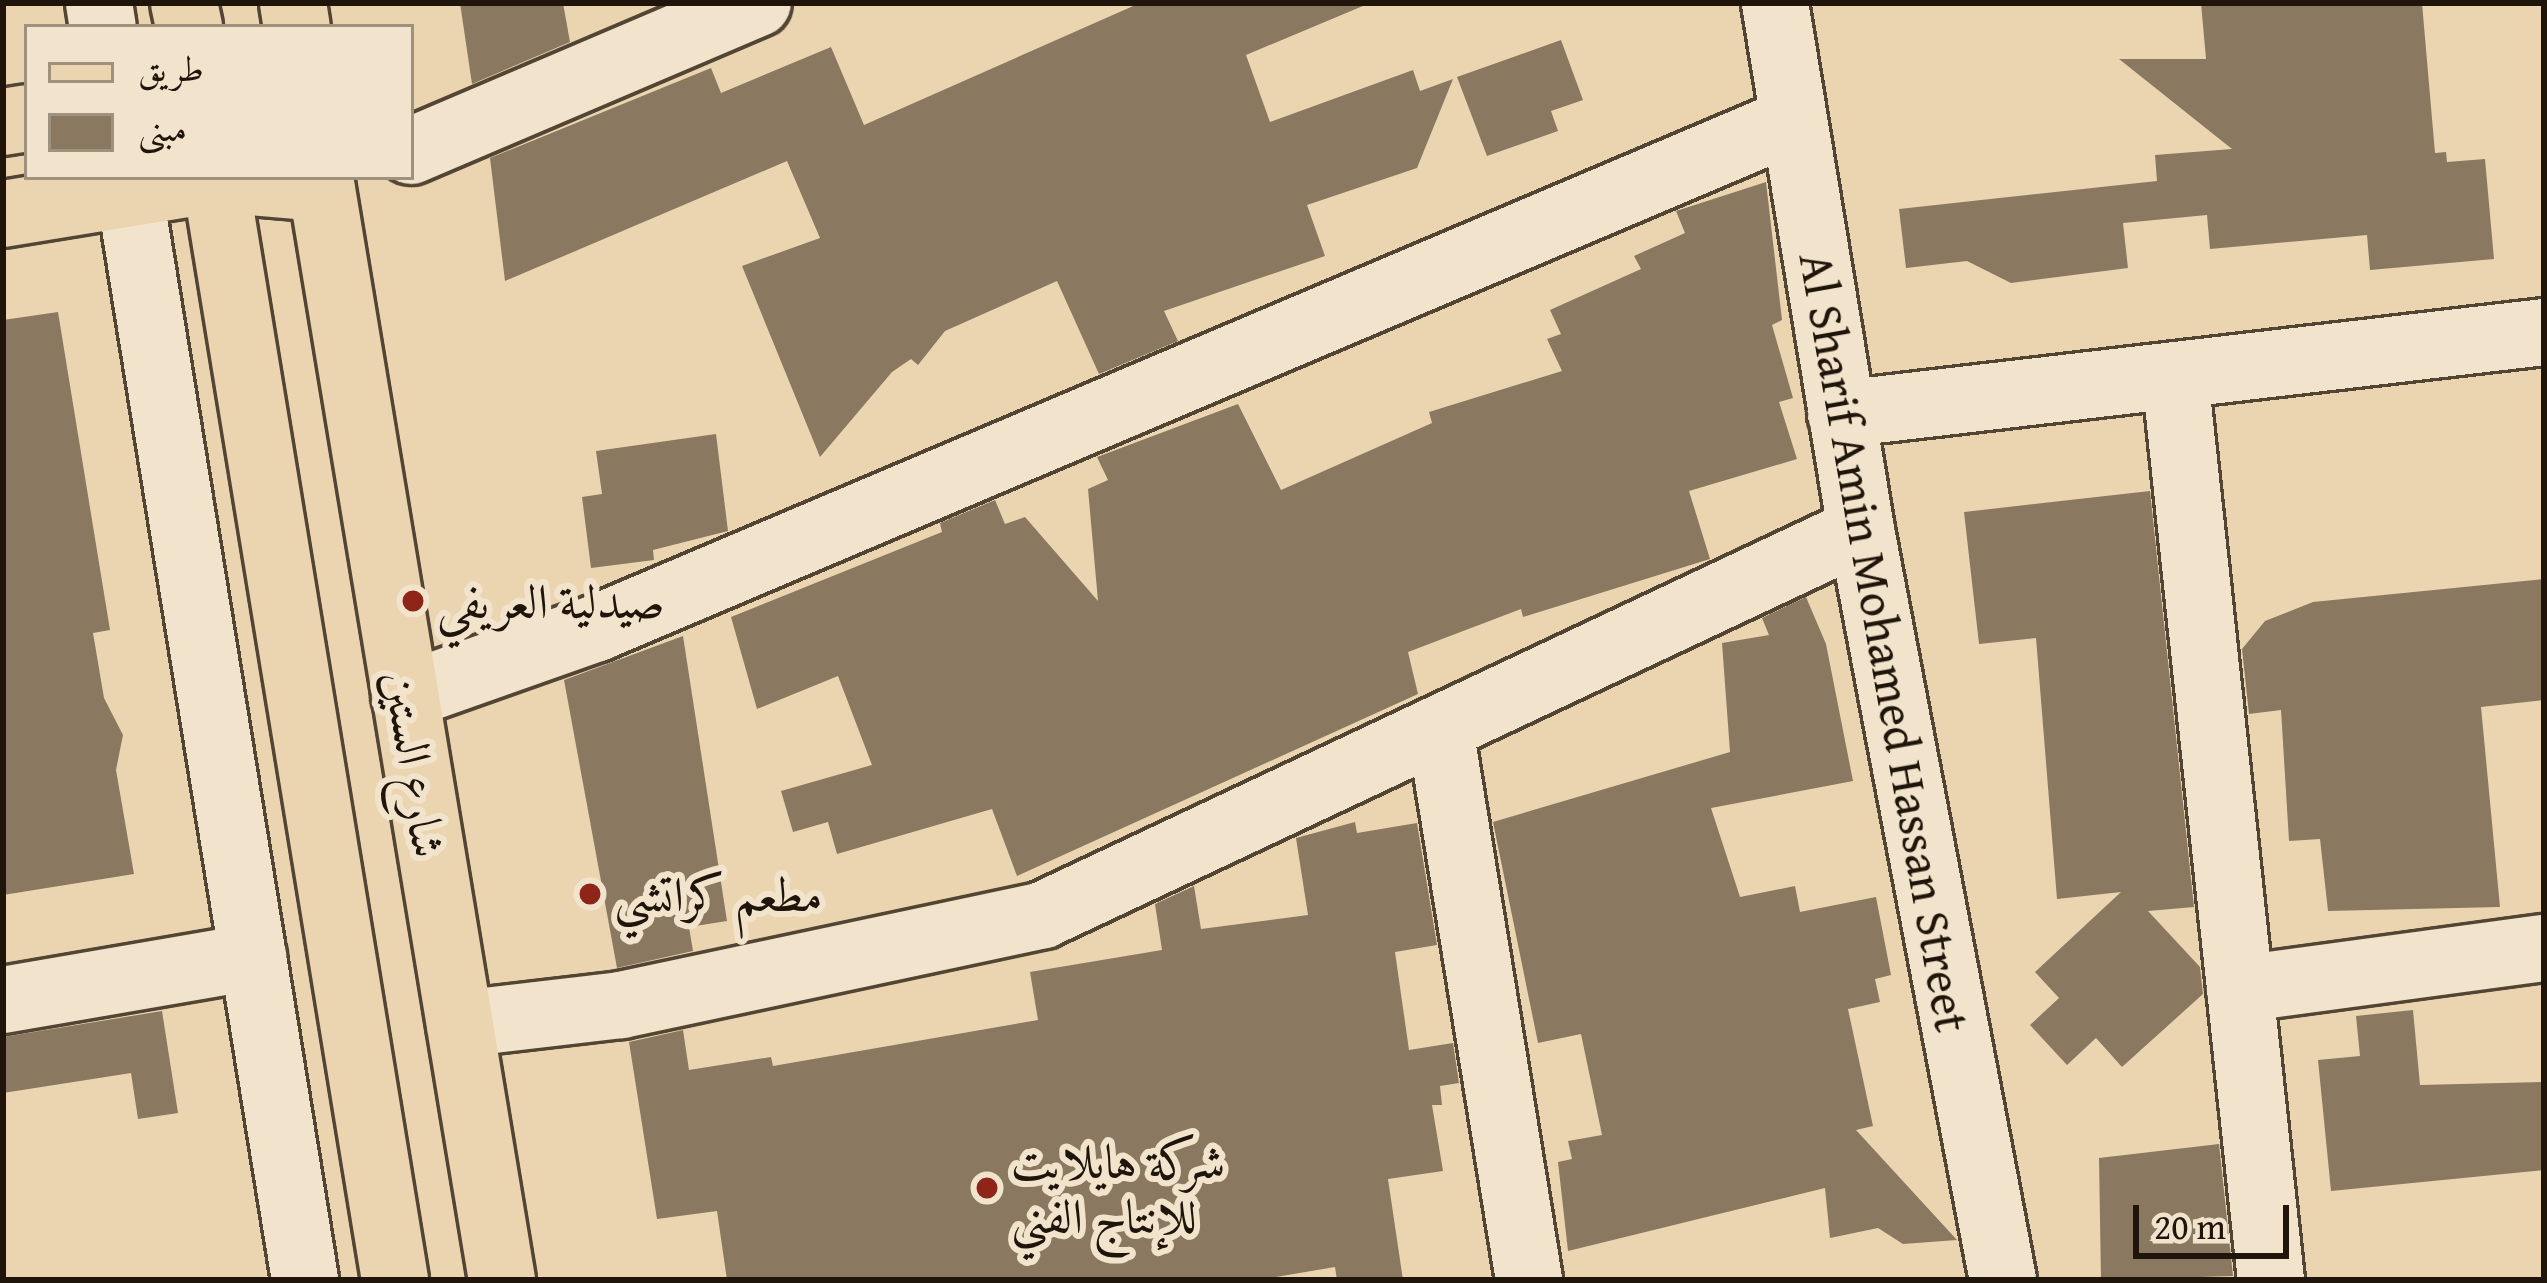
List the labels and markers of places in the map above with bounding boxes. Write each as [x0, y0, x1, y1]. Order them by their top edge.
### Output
place label: صيدلية العريفي [437, 572, 665, 630]
marker: صيدلية العريفي [400, 588, 426, 614]
place label: مطعم كراتشي [614, 865, 823, 923]
marker: مطعم كراتشي [577, 881, 603, 907]
place label: شركة هايلايت للإنتاج الفني [1011, 1131, 1225, 1244]
marker: شركة هايلايت للإنتاج الفني [974, 1175, 1000, 1201]

